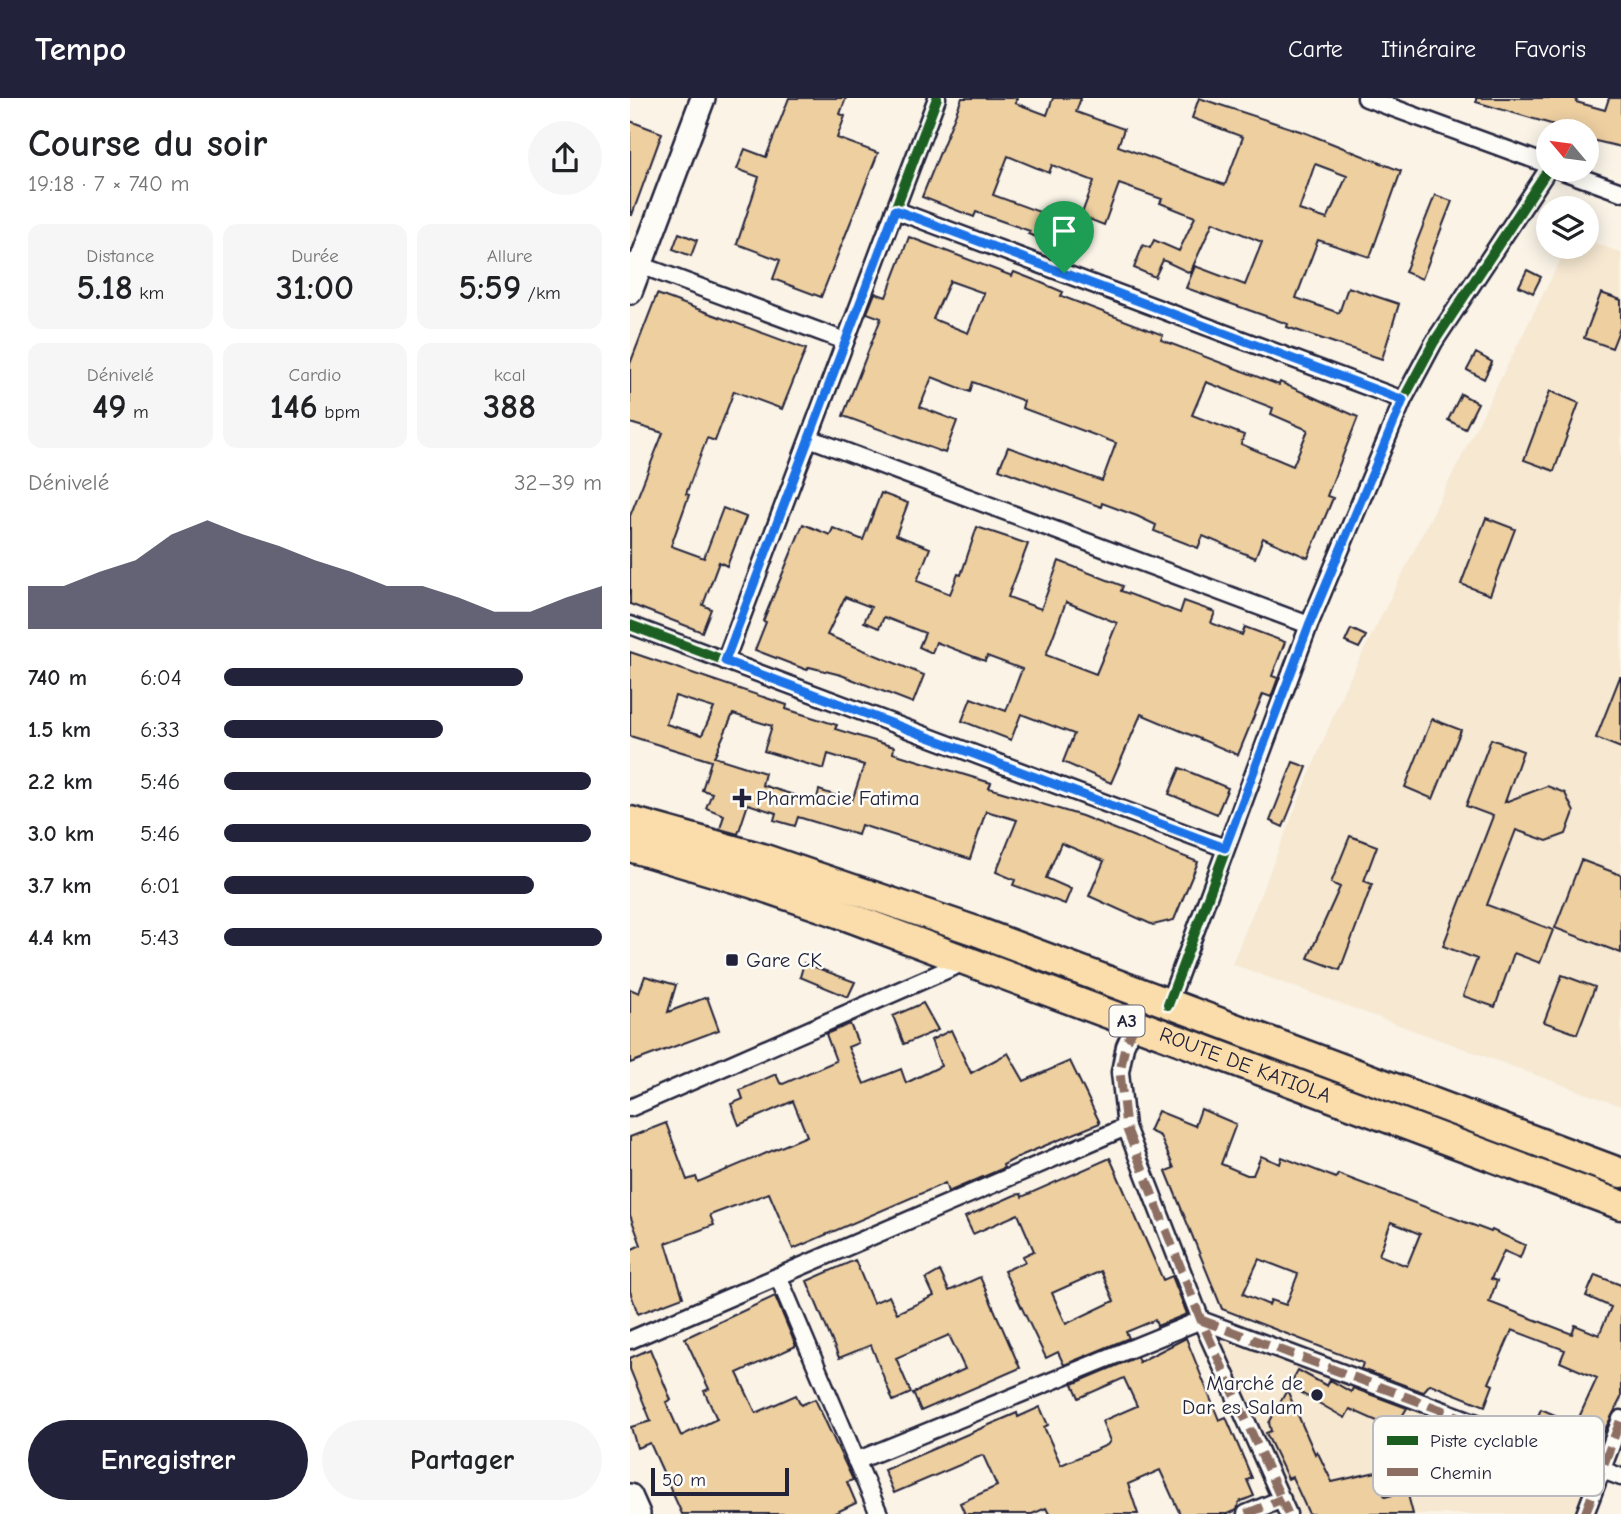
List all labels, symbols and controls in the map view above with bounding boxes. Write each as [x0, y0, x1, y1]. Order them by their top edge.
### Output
text: Tempo [35, 30, 126, 68]
text: Carte [1288, 35, 1343, 63]
text: Itinéraire [1381, 35, 1476, 63]
text: Favoris [1514, 35, 1586, 63]
north arrow [1536, 119, 1600, 182]
map controls [1536, 119, 1599, 259]
button: share [528, 121, 602, 195]
text: Course du soir [28, 122, 267, 166]
text: 19:18 · 7 × 740 m [28, 170, 190, 197]
button: layers [1536, 196, 1599, 259]
pin [1034, 201, 1094, 273]
icon: arrive [1045, 212, 1083, 250]
text: Distance [86, 245, 154, 267]
text: Durée [291, 245, 339, 267]
text: Allure [487, 245, 533, 267]
text: 5.18 [76, 267, 133, 308]
text: 31:00 [276, 267, 354, 308]
text: 5:59 [459, 267, 521, 308]
text: km [133, 282, 164, 304]
text: /km [521, 282, 561, 304]
text: Dénivelé [87, 364, 154, 386]
text: Cardio [289, 364, 341, 386]
text: kcal [494, 364, 526, 386]
text: 49 [92, 386, 127, 427]
text: 146 [270, 386, 318, 427]
text: 388 [483, 386, 536, 427]
text: m [127, 401, 149, 423]
text: bpm [318, 401, 360, 423]
text: Dénivelé [28, 469, 109, 496]
text: 32–39 m [514, 469, 602, 496]
text: 740 m [28, 664, 87, 691]
text: 6:04 [140, 664, 182, 691]
text: 1.5 km [28, 716, 91, 743]
text: 6:33 [140, 716, 180, 743]
text: 2.2 km [28, 768, 93, 795]
text: 5:46 [140, 768, 180, 795]
place label: Pharmacie Fatima [756, 786, 920, 810]
marker: Pharmacie Fatima [734, 790, 750, 806]
text: 3.0 km [28, 820, 94, 847]
text: 5:46 [140, 820, 180, 847]
text: 3.7 km [28, 872, 92, 899]
text: 6:01 [140, 872, 180, 899]
text: 4.4 km [28, 924, 91, 951]
text: 5:43 [140, 924, 179, 951]
place label: Gare CK [746, 948, 822, 972]
marker: Gare CK [724, 952, 740, 968]
road number: A3 [1110, 1006, 1144, 1037]
street label: ROUTE DE KATIOLA [1156, 1022, 1334, 1108]
place label: Marché de Dar es Salam [1182, 1371, 1303, 1419]
marker: Marché de Dar es Salam [1309, 1387, 1325, 1403]
legend [1373, 1416, 1604, 1496]
button: Enregistrer [28, 1420, 308, 1500]
button: Partager [322, 1420, 602, 1500]
text: Piste cyclable [1430, 1430, 1538, 1452]
text: Chemin [1430, 1462, 1492, 1484]
scale bar [651, 1465, 789, 1497]
text: 50 m [662, 1469, 706, 1491]

